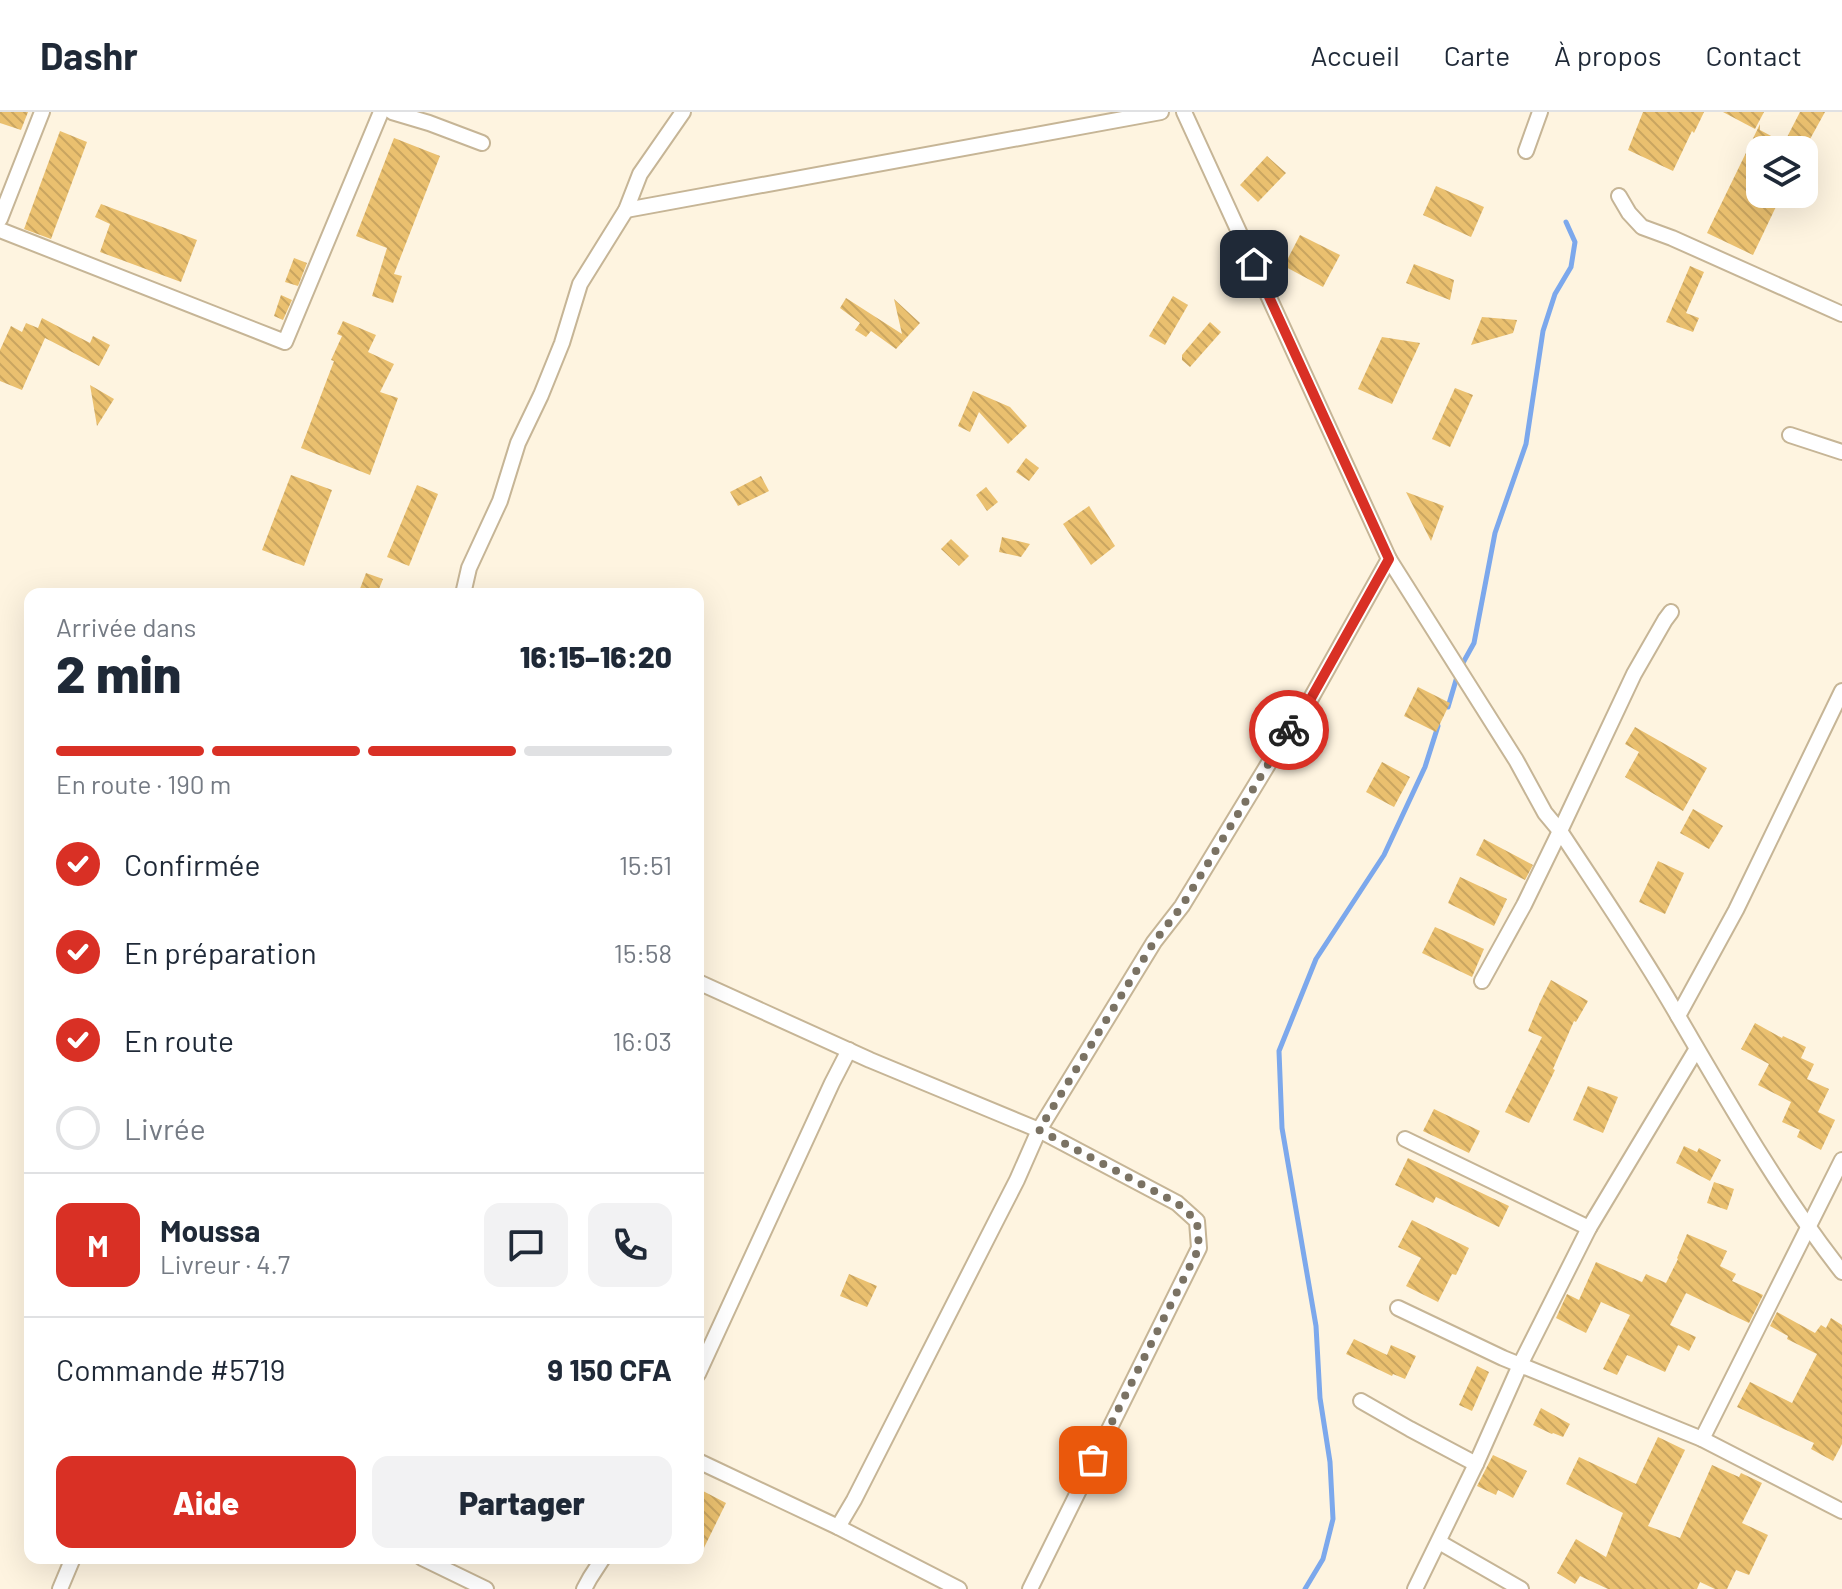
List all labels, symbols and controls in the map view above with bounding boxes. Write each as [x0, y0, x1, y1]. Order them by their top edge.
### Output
text: Dashr [40, 32, 138, 78]
text: Accueil [1310, 38, 1400, 72]
text: Carte [1444, 38, 1510, 72]
text: À propos [1554, 38, 1661, 72]
text: Contact [1705, 38, 1802, 72]
map controls [1746, 136, 1818, 208]
button: layers [1746, 136, 1818, 208]
pin [1220, 230, 1288, 298]
icon: home [1232, 242, 1276, 286]
text: Arrivée dans [56, 611, 196, 642]
text: 16:15–16:20 [520, 638, 672, 674]
text: 2 min [56, 641, 181, 703]
courier [1249, 690, 1329, 770]
icon: bike [1267, 708, 1311, 752]
text: En route · 190 m [56, 768, 231, 799]
icon: check [56, 842, 100, 886]
text: Confirmée [124, 846, 261, 882]
text: 15:51 [619, 849, 672, 880]
icon: check [56, 930, 100, 974]
text: En préparation [124, 934, 317, 970]
text: 15:58 [614, 937, 672, 968]
icon: check [56, 1018, 100, 1062]
text: En route [124, 1022, 234, 1058]
text: 16:03 [613, 1025, 672, 1056]
text: Livrée [124, 1110, 206, 1146]
button: chat [484, 1203, 568, 1287]
button: phone [588, 1203, 672, 1287]
text: Moussa [160, 1212, 260, 1248]
text: M [87, 1227, 109, 1263]
text: Livreur · 4.7 [160, 1248, 290, 1279]
text: Commande #5719 [56, 1351, 285, 1387]
text: 9 150 CFA [547, 1351, 672, 1387]
pin [1059, 1426, 1127, 1494]
icon: bag [1071, 1438, 1115, 1482]
button: Aide [56, 1456, 356, 1548]
button: Partager [372, 1456, 672, 1548]

